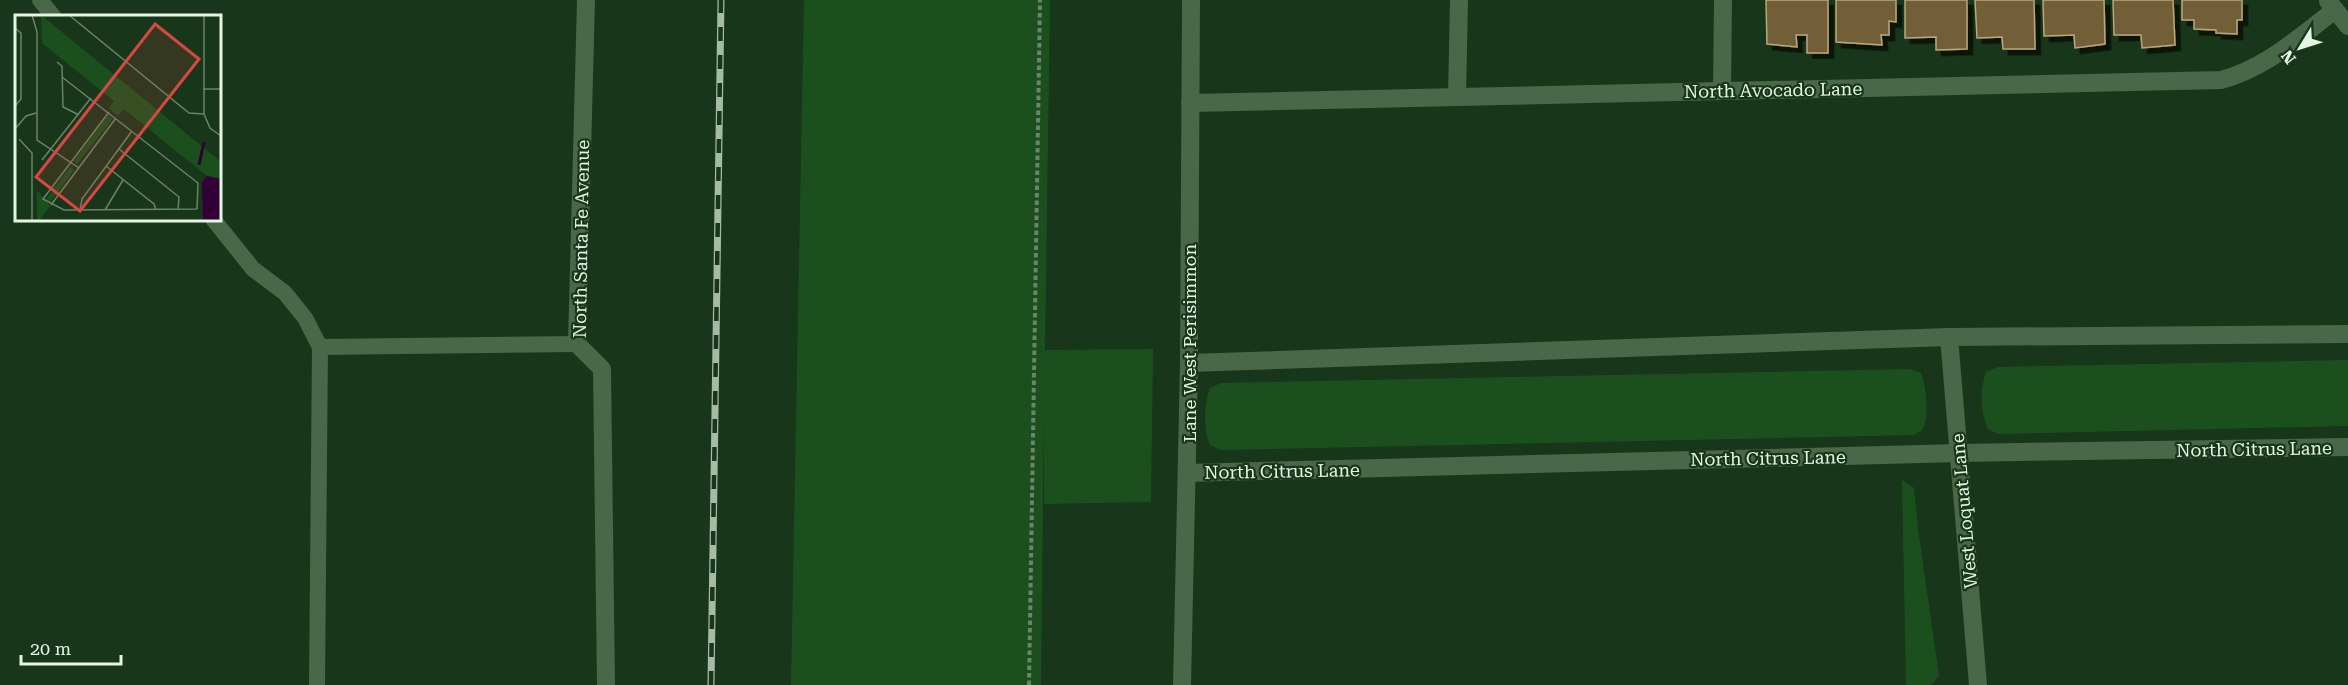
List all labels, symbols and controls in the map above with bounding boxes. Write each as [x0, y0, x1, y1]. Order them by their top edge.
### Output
inset map [15, 15, 220, 220]
north arrow [2270, 18, 2330, 78]
text: N [2277, 46, 2300, 68]
street label: North Avocado Lane [1684, 78, 1862, 102]
street label: North Santa Fe Avenue [569, 140, 593, 338]
street label: Lane West Perisimmon [1179, 243, 1200, 442]
street label: West Loquat Lane [1947, 432, 1981, 589]
street label: North Citrus Lane [2176, 437, 2332, 461]
street label: North Citrus Lane [1690, 446, 1846, 470]
street label: North Citrus Lane [1204, 459, 1360, 483]
scale bar [21, 628, 122, 666]
text: 20 m [30, 638, 71, 659]

